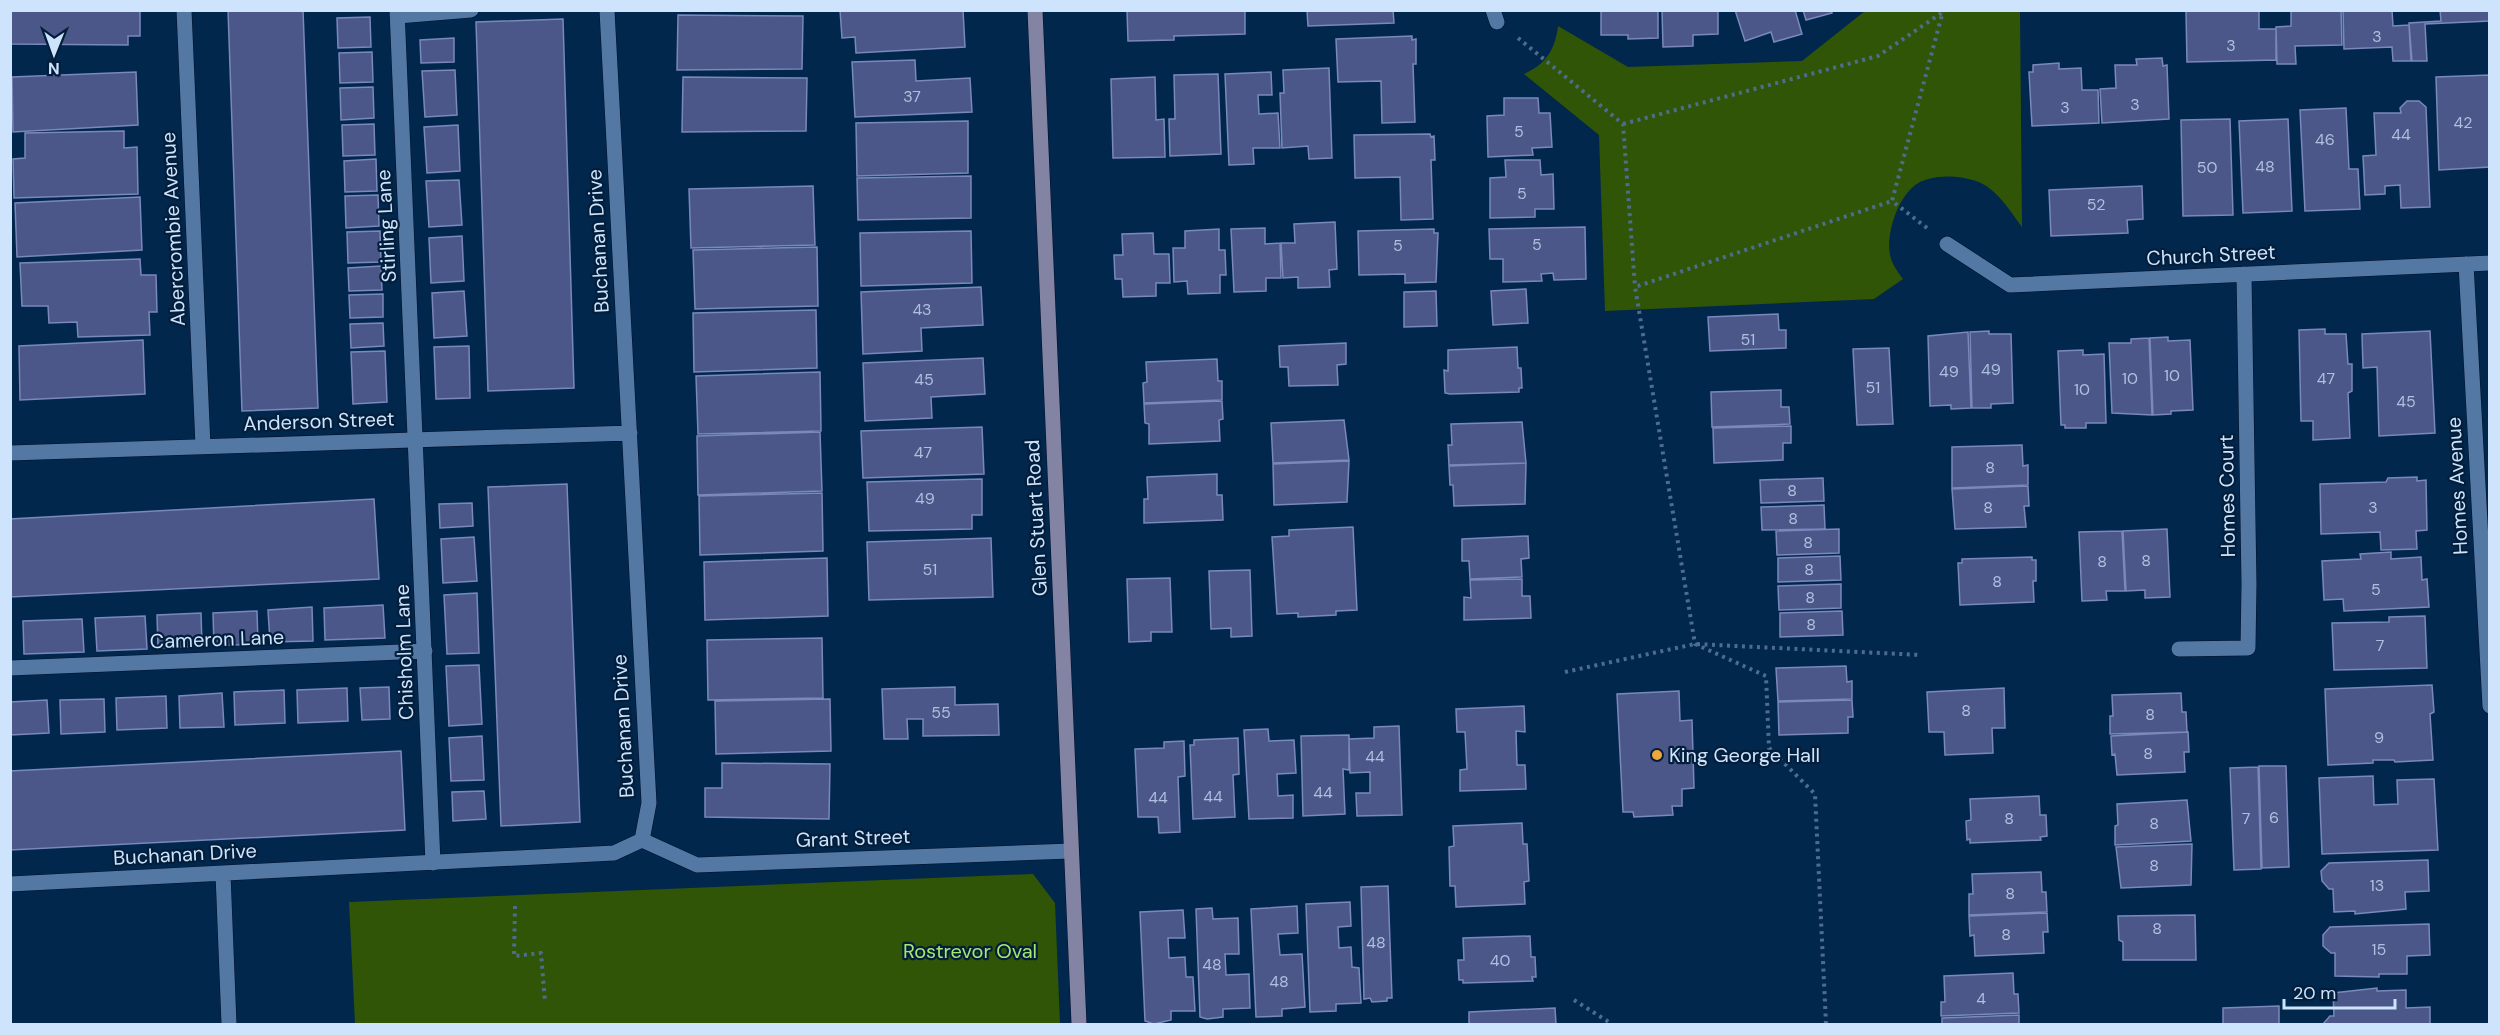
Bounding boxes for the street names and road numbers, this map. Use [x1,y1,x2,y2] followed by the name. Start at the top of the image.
[155,131,191,327] street label: Abercrombie Avenue
[581,168,615,314] street label: Buchanan Drive
[370,169,402,283] street label: Stirling Lane
[2146,239,2276,271] street label: Church Street
[243,405,395,437] street label: Anderson Street
[2440,416,2474,556] street label: Homes Avenue
[2213,434,2241,558] street label: Homes Court
[1019,439,1053,597] street label: Glen Stuart Road
[389,584,419,720] street label: Chisholm Lane
[149,624,285,654] street label: Cameron Lane
[606,653,640,799] street label: Buchanan Drive
[795,823,911,853] street label: Grant Street
[112,837,258,871] street label: Buchanan Drive

